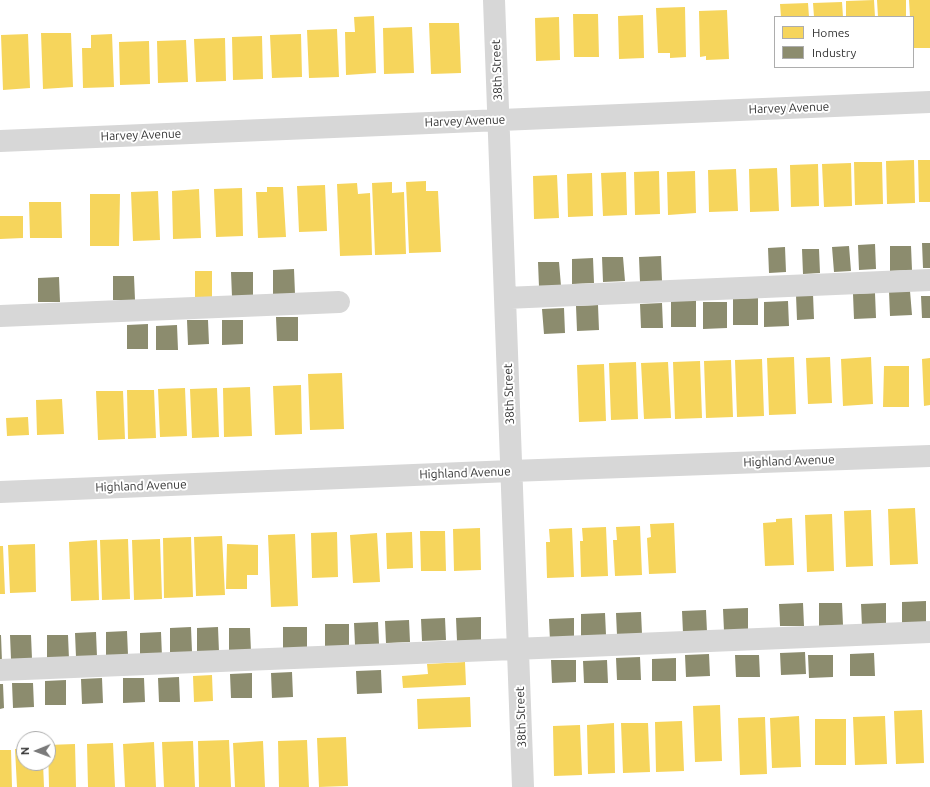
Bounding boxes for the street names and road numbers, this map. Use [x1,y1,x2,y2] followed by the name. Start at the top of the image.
[489,39,505,101] street label: 38th Street
[748,99,830,117] street label: Harvey Avenue
[424,112,506,130] street label: Harvey Avenue
[100,126,182,144] street label: Harvey Avenue
[501,363,517,425] street label: 38th Street
[743,452,835,470] street label: Highland Avenue
[419,464,511,482] street label: Highland Avenue
[95,477,187,495] street label: Highland Avenue
[513,686,529,748] street label: 38th Street

